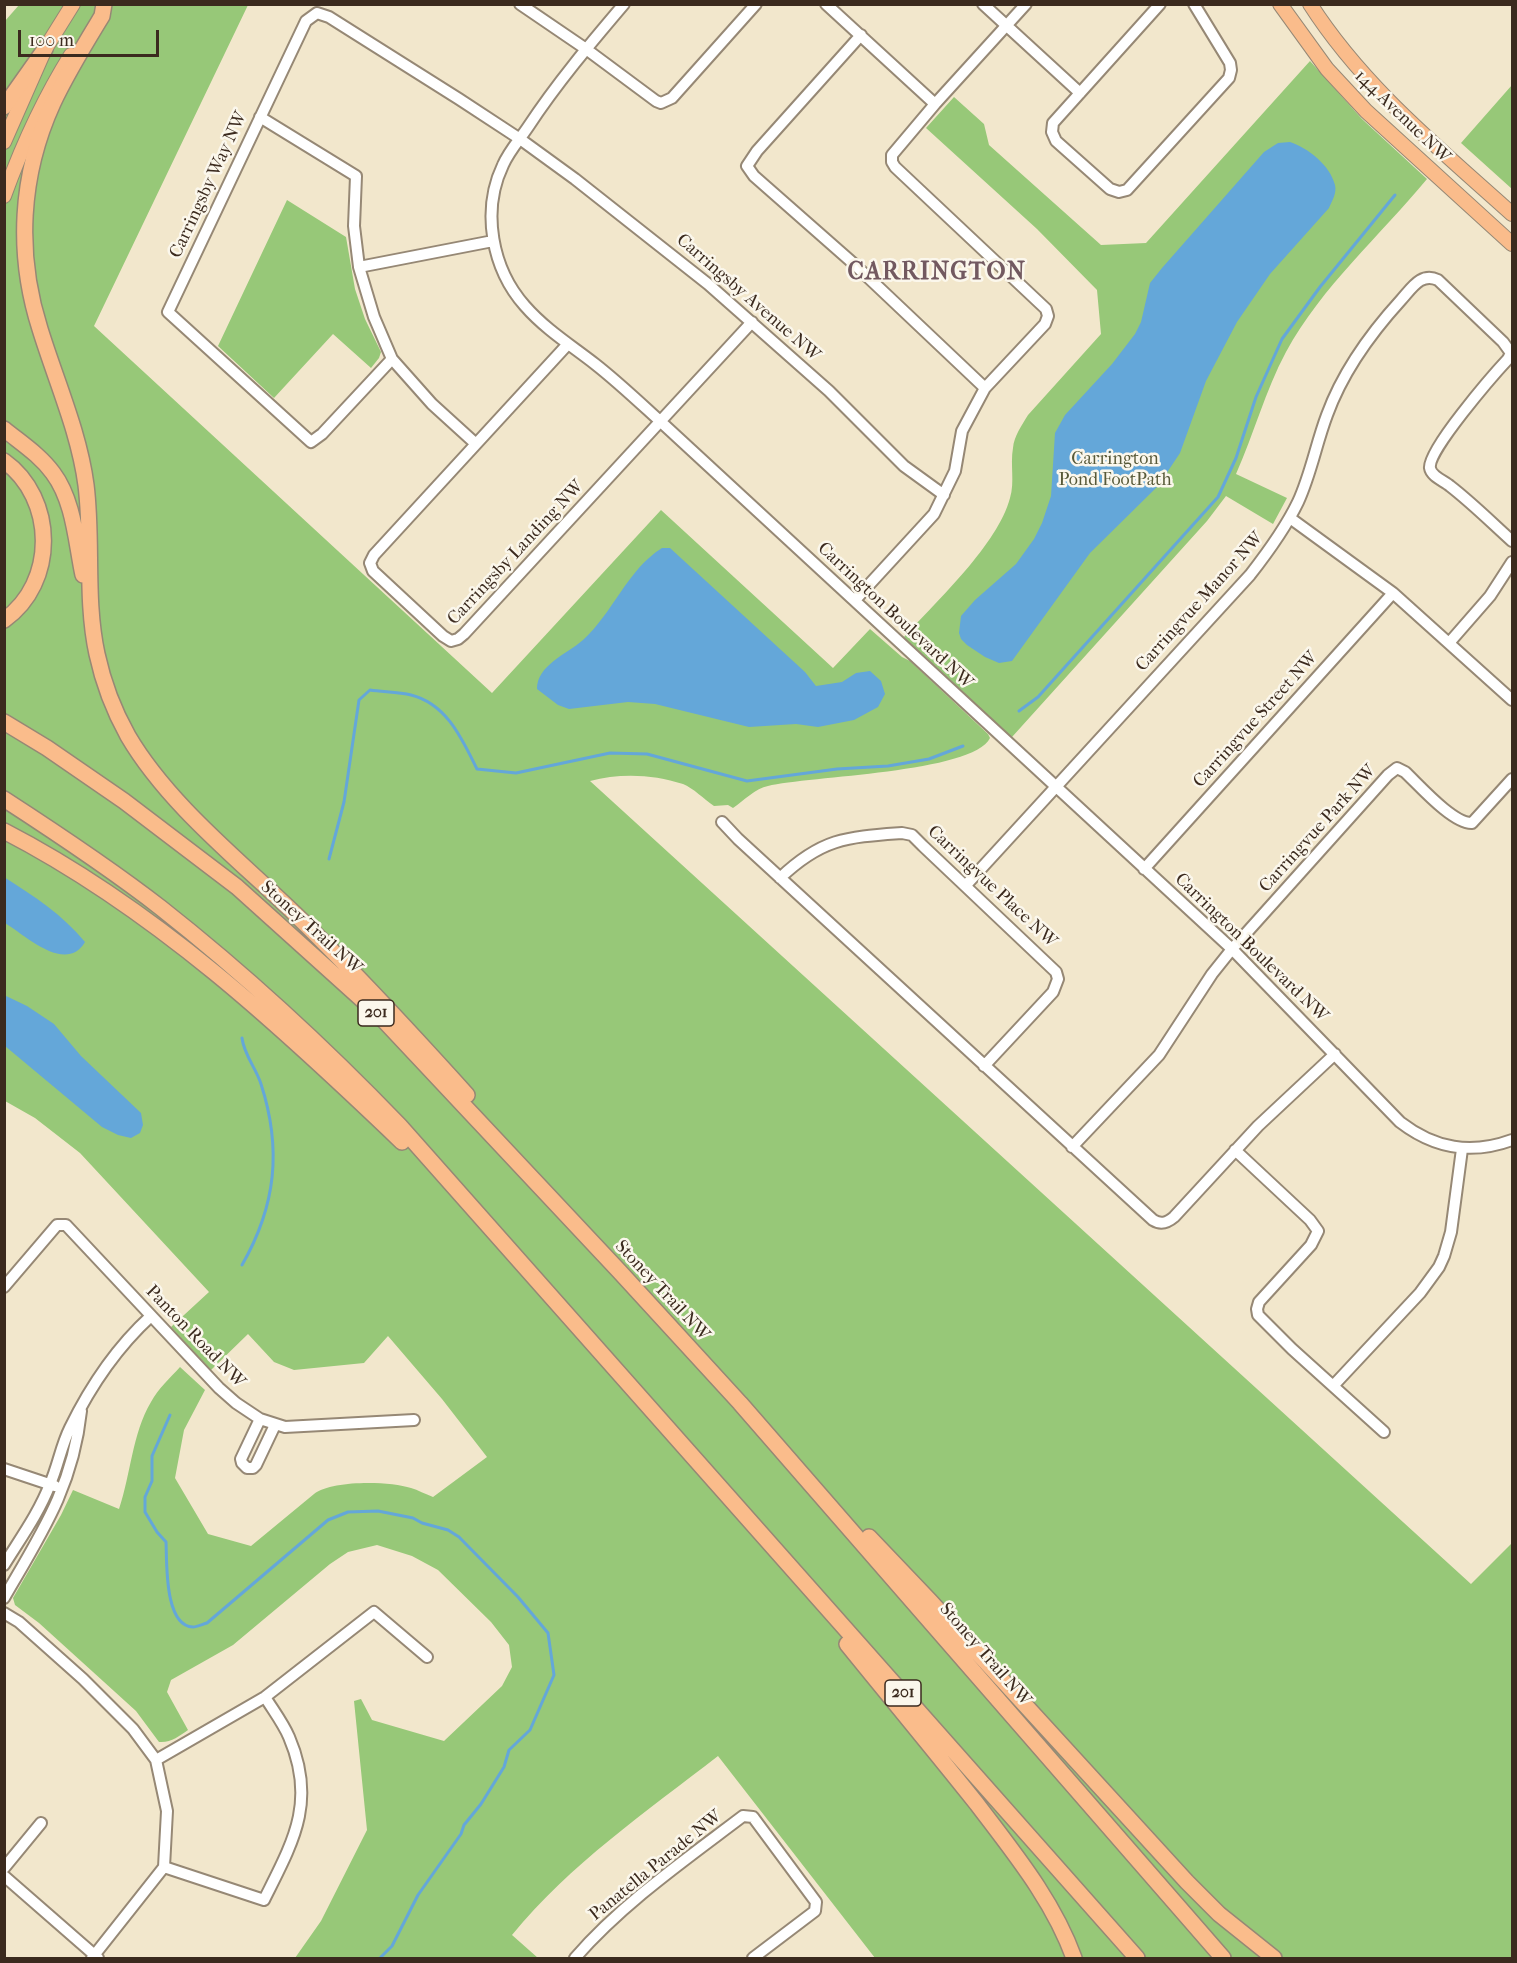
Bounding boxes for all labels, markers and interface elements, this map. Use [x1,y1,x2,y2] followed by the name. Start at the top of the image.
[21,18,162,56] scale bar
[29,30,74,51] text: 100 m
[1350,66,1454,168] street label: 144 Avenue NW
[166,108,252,262] street label: Carringsby Way NW
[672,230,824,366] street label: Carringsby Avenue NW
[848,259,1026,287] district label: CARRINGTON
[1058,449,1172,492] park label: Carrington Pond FootPath
[443,476,589,630] street label: Carringsby Landing NW
[1132,528,1268,676] street label: Carringvue Manor NW
[813,538,977,694] street label: Carrington Boulevard NW
[1189,647,1323,793] street label: Carringvue Street NW
[1255,761,1381,897] street label: Carringvue Park NW
[923,821,1061,953] street label: Carringvue Place NW
[1170,869,1332,1027] street label: Carrington Boulevard NW
[256,877,366,979] street label: Stoney Trail NW
[358,1000,394,1026] road number: 201
[610,1236,714,1346] street label: Stoney Trail NW
[141,1281,249,1393] street label: Panton Road NW
[934,1599,1036,1711] street label: Stoney Trail NW
[885,1680,921,1706] road number: 201
[585,1806,727,1926] street label: Panatella Parade NW

